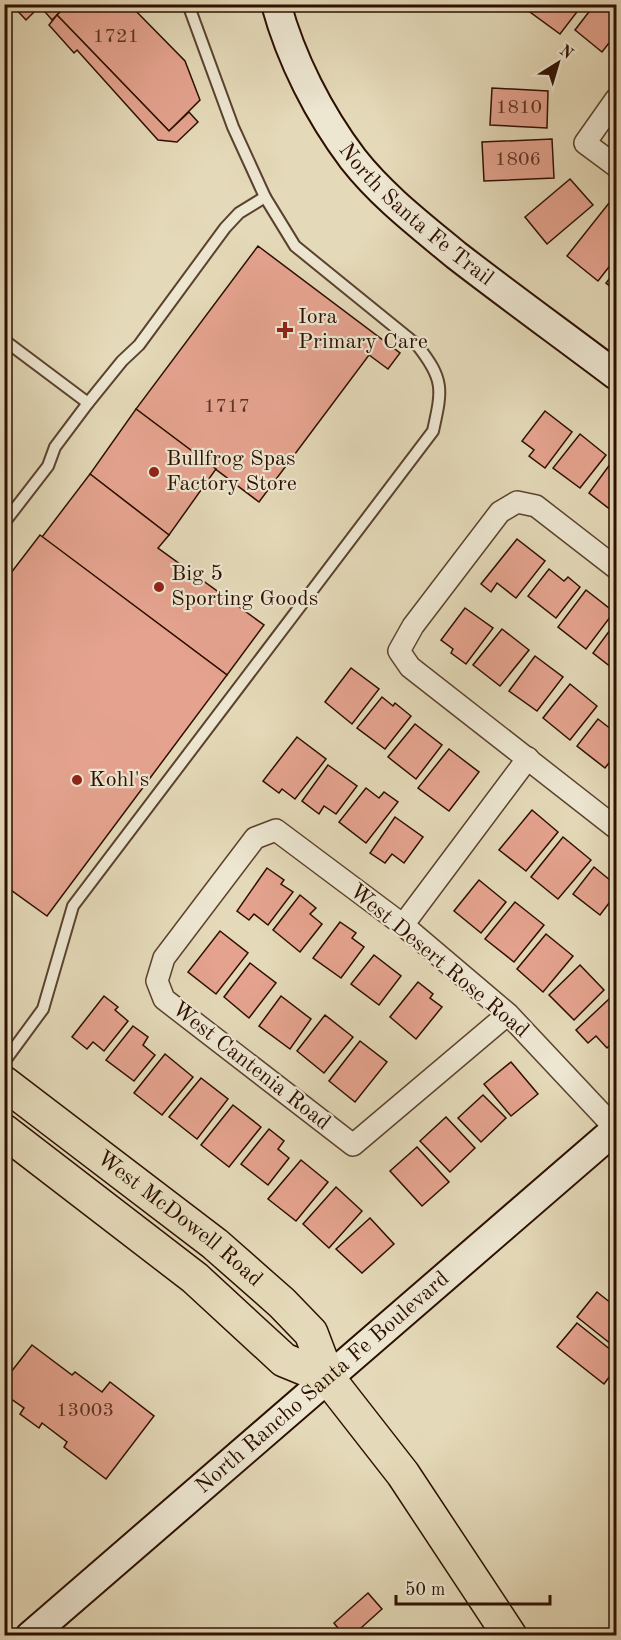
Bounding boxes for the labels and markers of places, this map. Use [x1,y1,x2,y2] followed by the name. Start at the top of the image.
[298,306,428,353] place label: Iora Primary Care
[276,321,294,339] marker: Iora Primary Care
[166,448,297,495] place label: Bullfrog Spas Factory Store
[147,465,161,479] marker: Bullfrog Spas Factory Store
[171,563,318,610] place label: Big 5 Sporting Goods
[152,580,166,594] marker: Big 5 Sporting Goods
[89,769,149,791] place label: Kohl's
[70,773,84,787] marker: Kohl's

